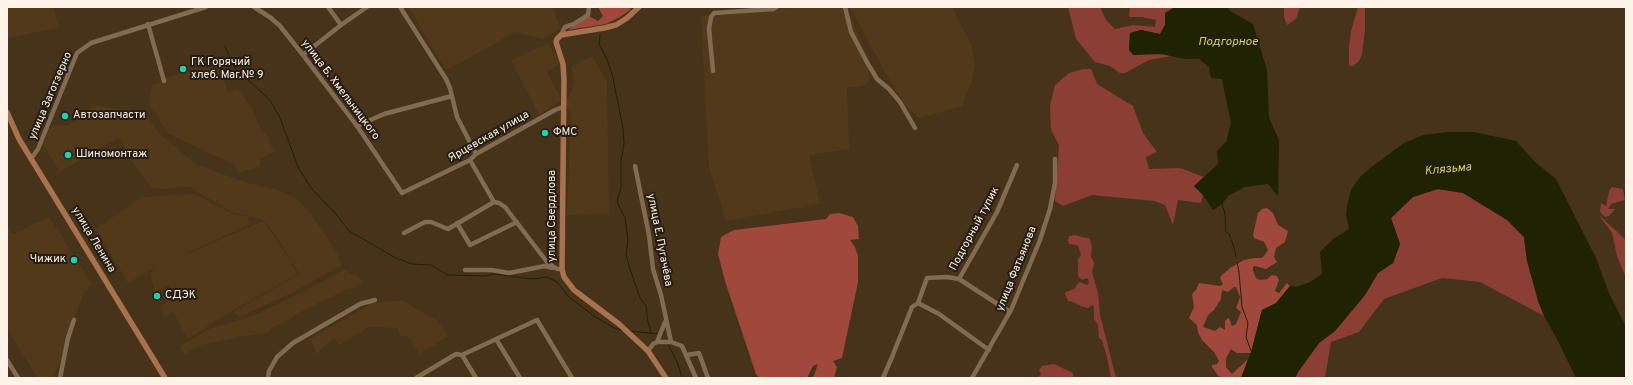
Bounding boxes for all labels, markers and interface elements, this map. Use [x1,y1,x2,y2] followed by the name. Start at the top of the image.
[1198,36,1258,50] water label: Подгорное
[298,37,382,143] street label: улица Б. Хмельницкого
[27,50,75,142] street label: улица Заготзерно
[191,56,264,82] place label: ГК Горячий хлеб. Маг.№ 9
[178,64,188,74] marker: ГК Горячий хлеб. Маг.№ 9
[446,108,532,166] street label: Ярцевская улица
[73,109,145,123] place label: Автозапчасти
[60,111,70,121] marker: Автозапчасти
[553,126,577,140] place label: ФМС
[540,128,550,138] marker: ФМС
[76,148,147,162] place label: Шиномонтаж
[63,150,73,160] marker: Шиномонтаж
[1424,161,1472,179] water label: Клязьма
[546,170,560,262] street label: улица Свердлова
[947,185,1003,273] street label: Подгорный тупик
[644,192,674,288] street label: улица Е. Пугачёва
[68,205,118,275] street label: улица Ленина
[994,225,1040,313] street label: улица Фатьянова
[30,253,66,267] place label: Чижик
[69,255,79,265] marker: Чижик
[165,289,196,303] place label: СДЭК
[152,291,162,301] marker: СДЭК

